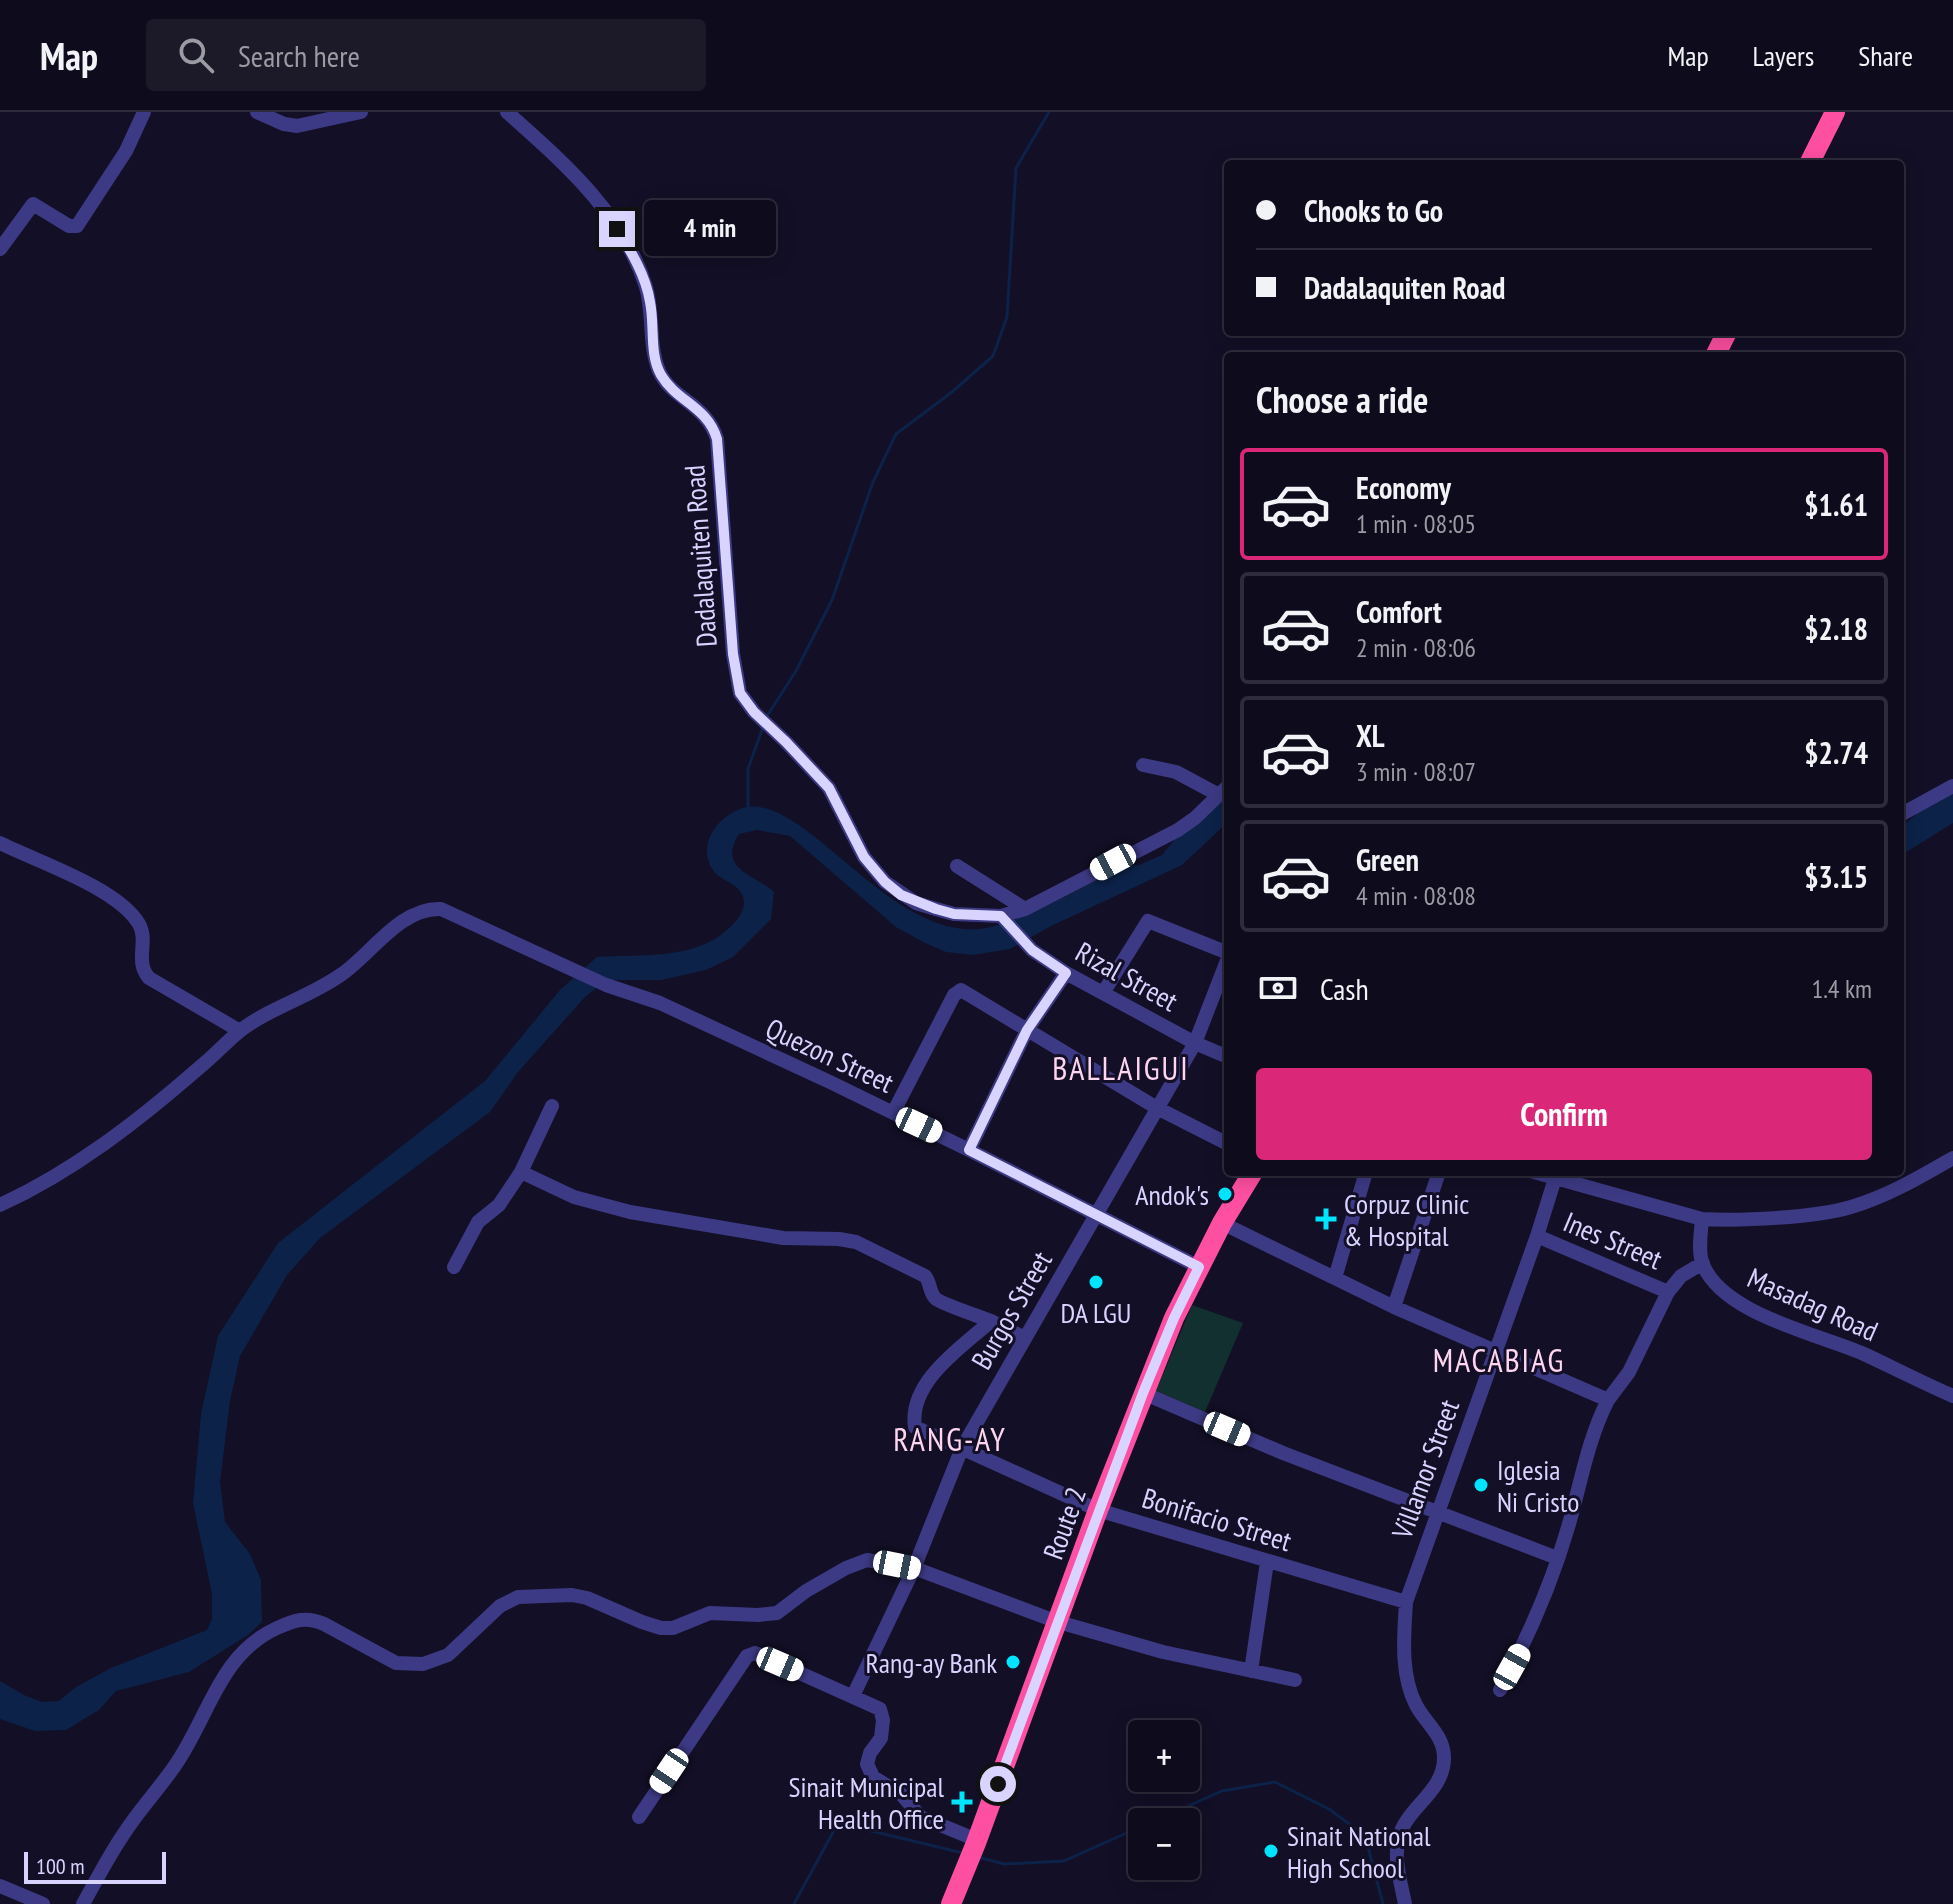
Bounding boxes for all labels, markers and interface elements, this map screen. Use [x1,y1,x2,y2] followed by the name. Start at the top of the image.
[146,19,706,91] search box
[40,31,98,80] text: Map
[174,33,218,77] icon: search
[238,36,360,75] text: Search here
[1667,37,1709,74] text: Map
[1753,37,1814,74] text: Layers
[1858,37,1913,74] text: Share
[1304,191,1443,230] text: Chooks to Go
[645,201,777,257] callout: 4 min
[599,211,635,247] route end
[684,211,736,244] text: 4 min
[1304,268,1505,307] text: Dadalaquiten Road
[1256,376,1428,423] text: Choose a ride
[675,464,725,648] street label: Dadalaquiten Road
[1260,468,1332,540] icon: car
[1356,468,1451,507] text: Economy
[1804,485,1868,524] text: $1.61
[1356,507,1476,540] text: 1 min · 08:05
[1260,592,1332,664] icon: car
[1356,592,1442,631] text: Comfort
[1804,609,1868,648] text: $2.18
[1356,631,1476,664] text: 2 min · 08:06
[1260,716,1332,788] icon: car
[1356,716,1385,755] text: XL
[1804,733,1868,772] text: $2.74
[1356,755,1476,788] text: 3 min · 08:07
[1086,840,1140,884] car
[1260,840,1332,912] icon: car
[1356,840,1419,879] text: Green
[1804,857,1868,896] text: $3.15
[1356,879,1476,912] text: 4 min · 08:08
[1069,933,1185,1019] street label: Rizal Street
[1256,966,1300,1010] icon: cash
[1320,969,1369,1008] text: Cash
[1811,972,1872,1005] text: 1.4 km
[760,1009,900,1101] street label: Quezon Street
[1052,1047,1190,1089] district label: BALLAIGUI
[1256,1068,1872,1160] button: Confirm
[892,1104,946,1146] car
[1135,1176,1209,1213] place label: Andok's
[1216,1185,1234,1203] marker: Andok's
[1344,1185,1469,1254] place label: Corpuz Clinic & Hospital
[1558,1203,1668,1277] street label: Ines Street
[1315,1208,1337,1230] marker: Corpuz Clinic & Hospital
[962,1244,1060,1376] street label: Burgos Street
[1742,1259,1884,1349] street label: Masadag Road
[1087,1273,1105,1291] marker: DA LGU
[1061,1294,1131,1331] place label: DA LGU
[1433,1339,1565,1381] district label: MACABIAG
[1382,1394,1467,1544] street label: Villamor Street
[1200,1409,1254,1449] car
[893,1418,1007,1460] district label: RANG-AY
[1497,1451,1579,1520] place label: Iglesia Ni Cristo
[1472,1476,1490,1494] marker: Iglesia Ni Cristo
[1138,1479,1296,1559] street label: Bonifacio Street
[1034,1482,1094,1564] street label: Route 2
[871,1549,923,1581] car
[1490,1640,1534,1694] car
[753,1644,807,1684] car
[865,1644,997,1681] place label: Rang-ay Bank
[1004,1653,1022,1671] marker: Rang-ay Bank
[1128,1720,1200,1880] map controls
[1128,1720,1200,1792] button: +
[646,1744,692,1798] car
[980,1766,1016,1802] route start
[788,1768,944,1837] place label: Sinait Municipal Health Office
[951,1791,973,1813] marker: Sinait Municipal Health Office
[1128,1808,1200,1880] button: −
[1287,1817,1431,1886] place label: Sinait National High School
[1262,1842,1280,1860] marker: Sinait National High School
[24,1848,166,1884] scale bar
[36,1852,85,1880] text: 100 m

